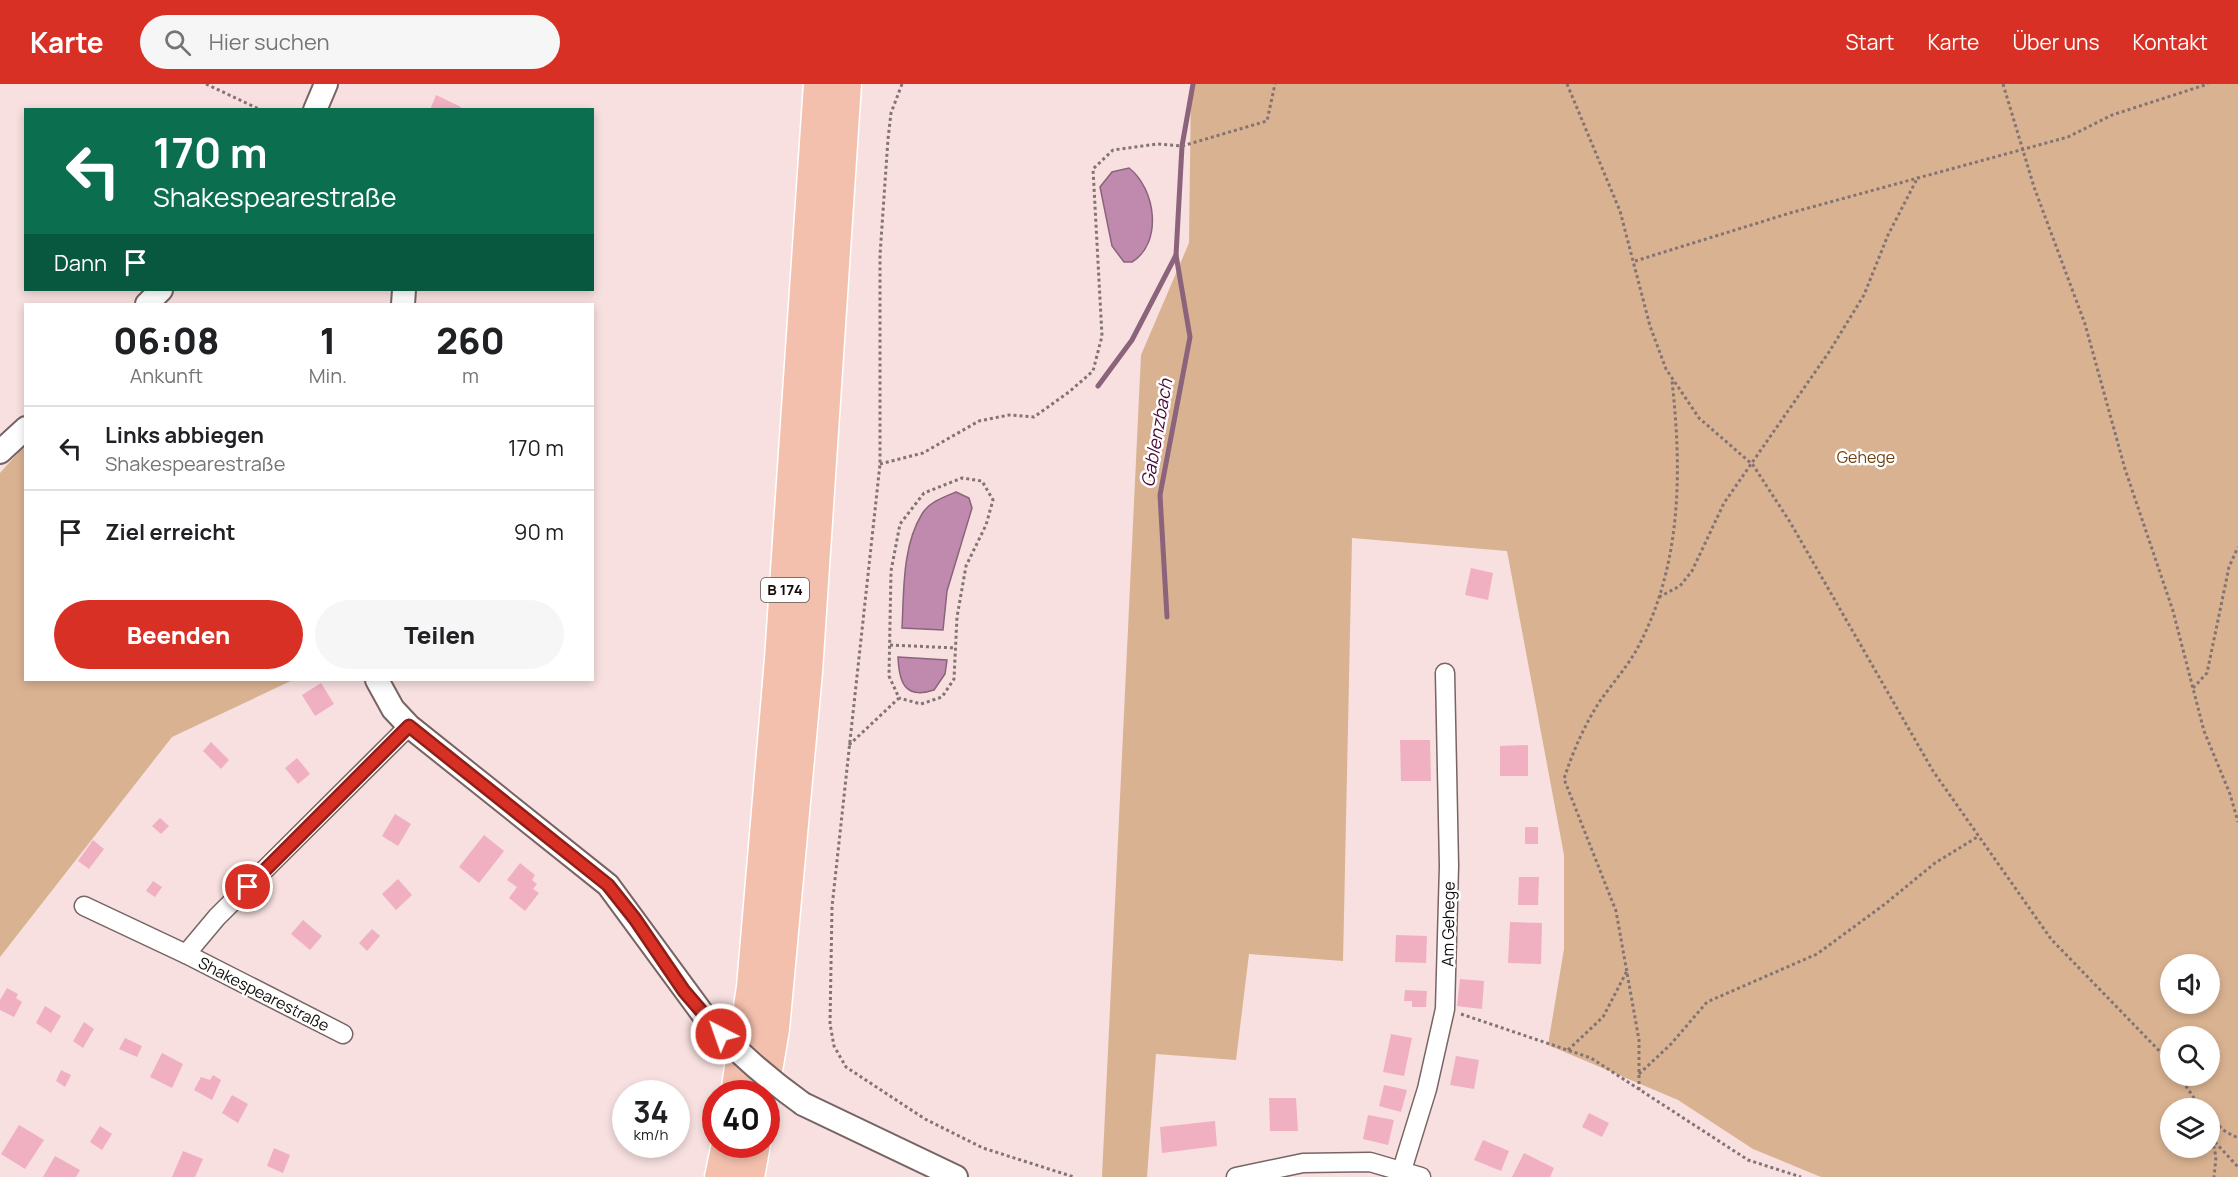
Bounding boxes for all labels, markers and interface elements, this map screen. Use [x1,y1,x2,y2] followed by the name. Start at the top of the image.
[140,15,560,69] search box
[30,23,104,61] text: Karte
[161,26,194,59] icon: search
[209,27,330,57] text: Hier suchen
[1845,28,1894,56] text: Start
[1927,28,1979,56] text: Karte
[2012,28,2100,56] text: Über uns
[2133,28,2208,56] text: Kontakt
[153,123,268,181] text: 170 m
[54,132,132,210] icon: left
[153,178,397,215] text: Shakespearestraße
[119,246,152,279] icon: arrive
[54,248,107,278] text: Dann
[113,316,219,365] text: 06:08
[320,316,336,365] text: 1
[436,316,505,365] text: 260
[130,362,203,389] text: Ankunft
[309,362,347,389] text: Min.
[462,362,479,389] text: m
[1135,376,1178,489] water label: Gablenzbach
[105,420,264,450] text: Links abbiegen
[54,432,87,465] icon: left
[508,433,564,463] text: 170 m
[1837,446,1895,468] park label: Gehege
[105,450,285,477] text: Shakespearestraße
[54,516,87,549] icon: arrive
[105,517,236,547] text: Ziel erreicht
[514,517,564,547] text: 90 m
[761,578,809,602] road number: B 174
[54,600,303,669] button: Beenden
[315,600,564,669] button: Teilen
[222,861,273,912] pin
[231,870,264,903] icon: arrive
[1436,881,1460,967] street label: Am Gehege
[195,951,333,1037] street label: Shakespearestraße
[2160,954,2220,1158] map controls
[2160,954,2220,1014] button: sound
[689,1002,753,1066] position arrow
[2160,1026,2220,1086] button: search
[702,1080,780,1158] speed limit sign: 40
[633,1091,669,1132] text: 34
[2160,1098,2220,1158] button: layers
[634,1124,668,1145] text: km/h

